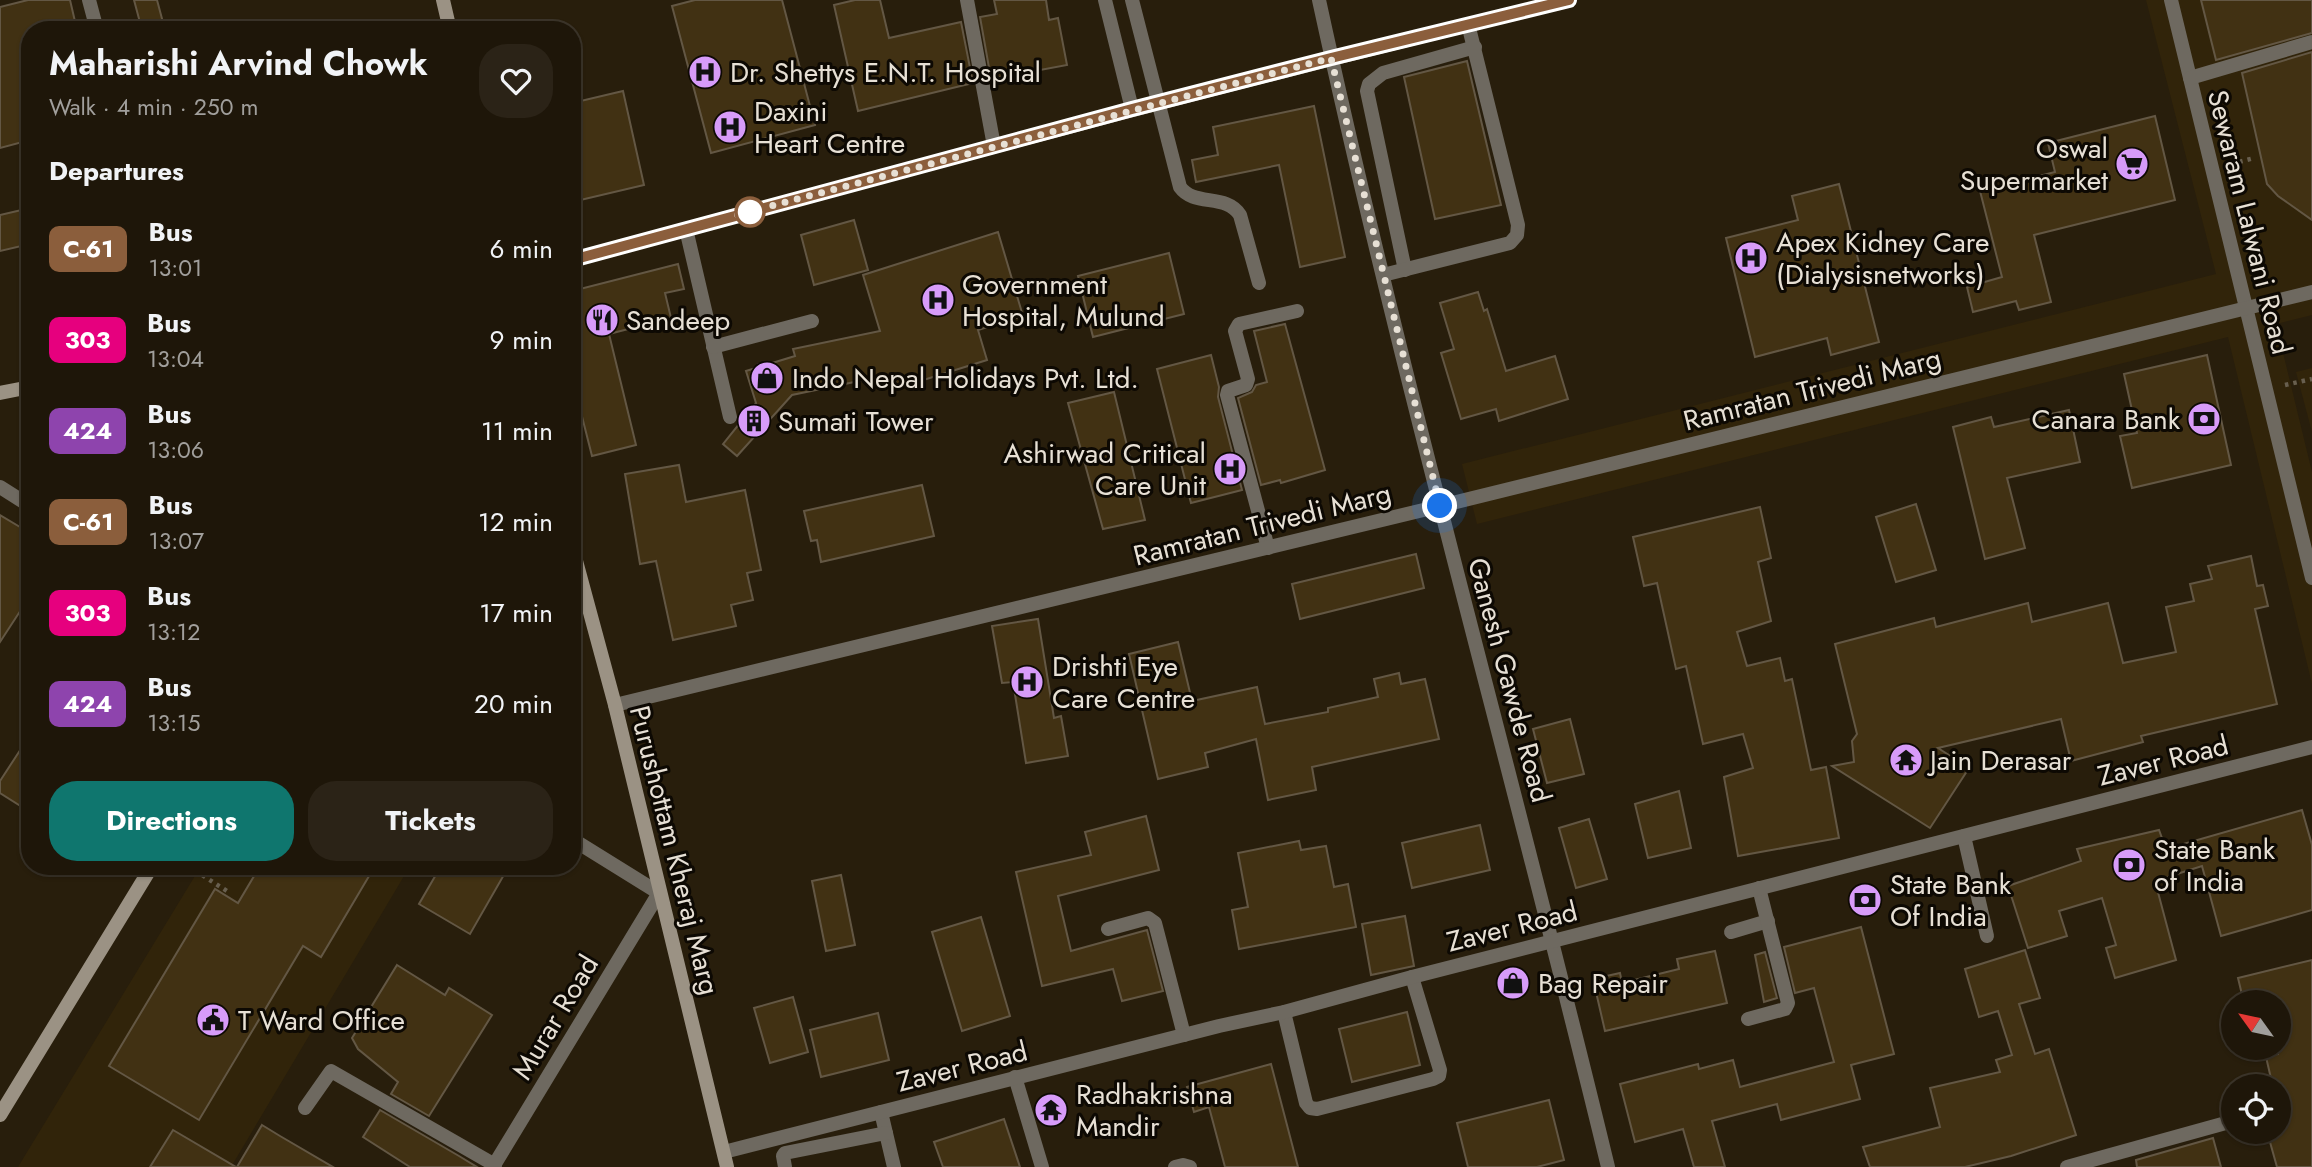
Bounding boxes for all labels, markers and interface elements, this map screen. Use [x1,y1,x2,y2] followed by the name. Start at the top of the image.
[49,40,428,87] text: Maharishi Arvind Chowk
[479,44,553,118] button: heart
[730,52,1041,93] place label: Dr. Shettys E.N.T. Hospital
[686,53,724,91] hospital icon: Dr. Shettys E.N.T. Hospital
[2197,86,2302,359] street label: Sewaram Lalwani Road
[49,90,258,124] text: Walk · 4 min · 250 m
[754,91,905,164] place label: Daxini Heart Centre
[711,108,749,146] hospital icon: Daxini Heart Centre
[1960,128,2108,201] place label: Oswal Supermarket
[2113,145,2151,183] supermarket icon: Oswal Supermarket
[49,152,184,190] text: Departures
[735,197,765,227] unlabelled marker
[148,213,193,251] text: Bus
[1776,222,1989,295] place label: Apex Kidney Care (Dialysisnetworks)
[490,230,553,268] text: 6 min
[63,231,113,266] text: C-61
[1732,239,1770,277] hospital icon: Apex Kidney Care (Dialysisnetworks)
[148,251,202,285] text: 13:01
[962,264,1165,337] place label: Government Hospital, Mulund
[919,281,957,319] hospital icon: Government Hospital, Mulund
[626,300,730,341] place label: Sandeep
[583,301,621,339] restaurant icon: Sandeep
[147,304,191,342] text: Bus
[490,321,553,359] text: 9 min
[65,322,110,357] text: 303
[1679,338,1945,441] street label: Ramratan Trivedi Marg
[147,342,204,376] text: 13:04
[792,358,1139,399] place label: Indo Nepal Holidays Pvt. Ltd.
[748,359,786,397] shop icon: Indo Nepal Holidays Pvt. Ltd.
[147,395,191,433] text: Bus
[2032,399,2181,440] place label: Canara Bank
[2185,400,2223,438] bank icon: Canara Bank
[778,401,934,442] place label: Sumati Tower
[735,402,773,440] building icon: Sumati Tower
[481,412,553,450] text: 11 min
[63,413,112,448] text: 424
[147,433,204,467] text: 13:06
[1004,433,1206,506] place label: Ashirwad Critical Care Unit
[1211,450,1249,488] hospital icon: Ashirwad Critical Care Unit
[1129,473,1395,576] street label: Ramratan Trivedi Marg
[148,486,193,524] text: Bus
[1422,488,1457,523] your location
[478,503,553,541] text: 12 min
[63,504,113,539] text: C-61
[148,524,204,558] text: 13:07
[1457,553,1562,807] street label: Ganesh Gawde Road
[147,577,191,615] text: Bus
[479,594,553,632] text: 17 min
[65,595,110,630] text: 303
[147,615,200,649] text: 13:12
[1052,646,1195,719] place label: Drishti Eye Care Centre
[1008,663,1046,701] hospital icon: Drishti Eye Care Centre
[147,668,191,706] text: Bus
[474,685,553,723] text: 20 min
[63,686,112,721] text: 424
[619,701,730,999] street label: Purushottam Kheraj Marg
[147,706,200,740] text: 13:15
[2093,724,2233,797] street label: Zaver Road
[1926,740,2072,781] place label: Jain Derasar
[1887,741,1925,779] temple icon: Jain Derasar
[49,781,294,861] button: Directions
[308,781,553,861] button: Tickets
[2154,829,2276,902] place label: State Bank of India
[2110,846,2148,884] bank icon: State Bank of India
[1890,864,2012,937] place label: State Bank Of India
[1846,881,1884,919] bank icon: State Bank Of India
[1442,890,1582,963] street label: Zaver Road
[502,947,609,1087] street label: Murar Road
[1538,963,1668,1004] place label: Bag Repair
[1494,964,1532,1002] shop icon: Bag Repair
[2221,990,2291,1060] north arrow
[2221,990,2291,1144] map controls
[238,1000,405,1041] place label: T Ward Office
[194,1001,232,1039] public building icon: T Ward Office
[892,1030,1032,1103] street label: Zaver Road
[1076,1074,1233,1147] place label: Radhakrishna Mandir
[2221,1074,2291,1144] button: locate
[1032,1091,1070,1129] temple icon: Radhakrishna Mandir

